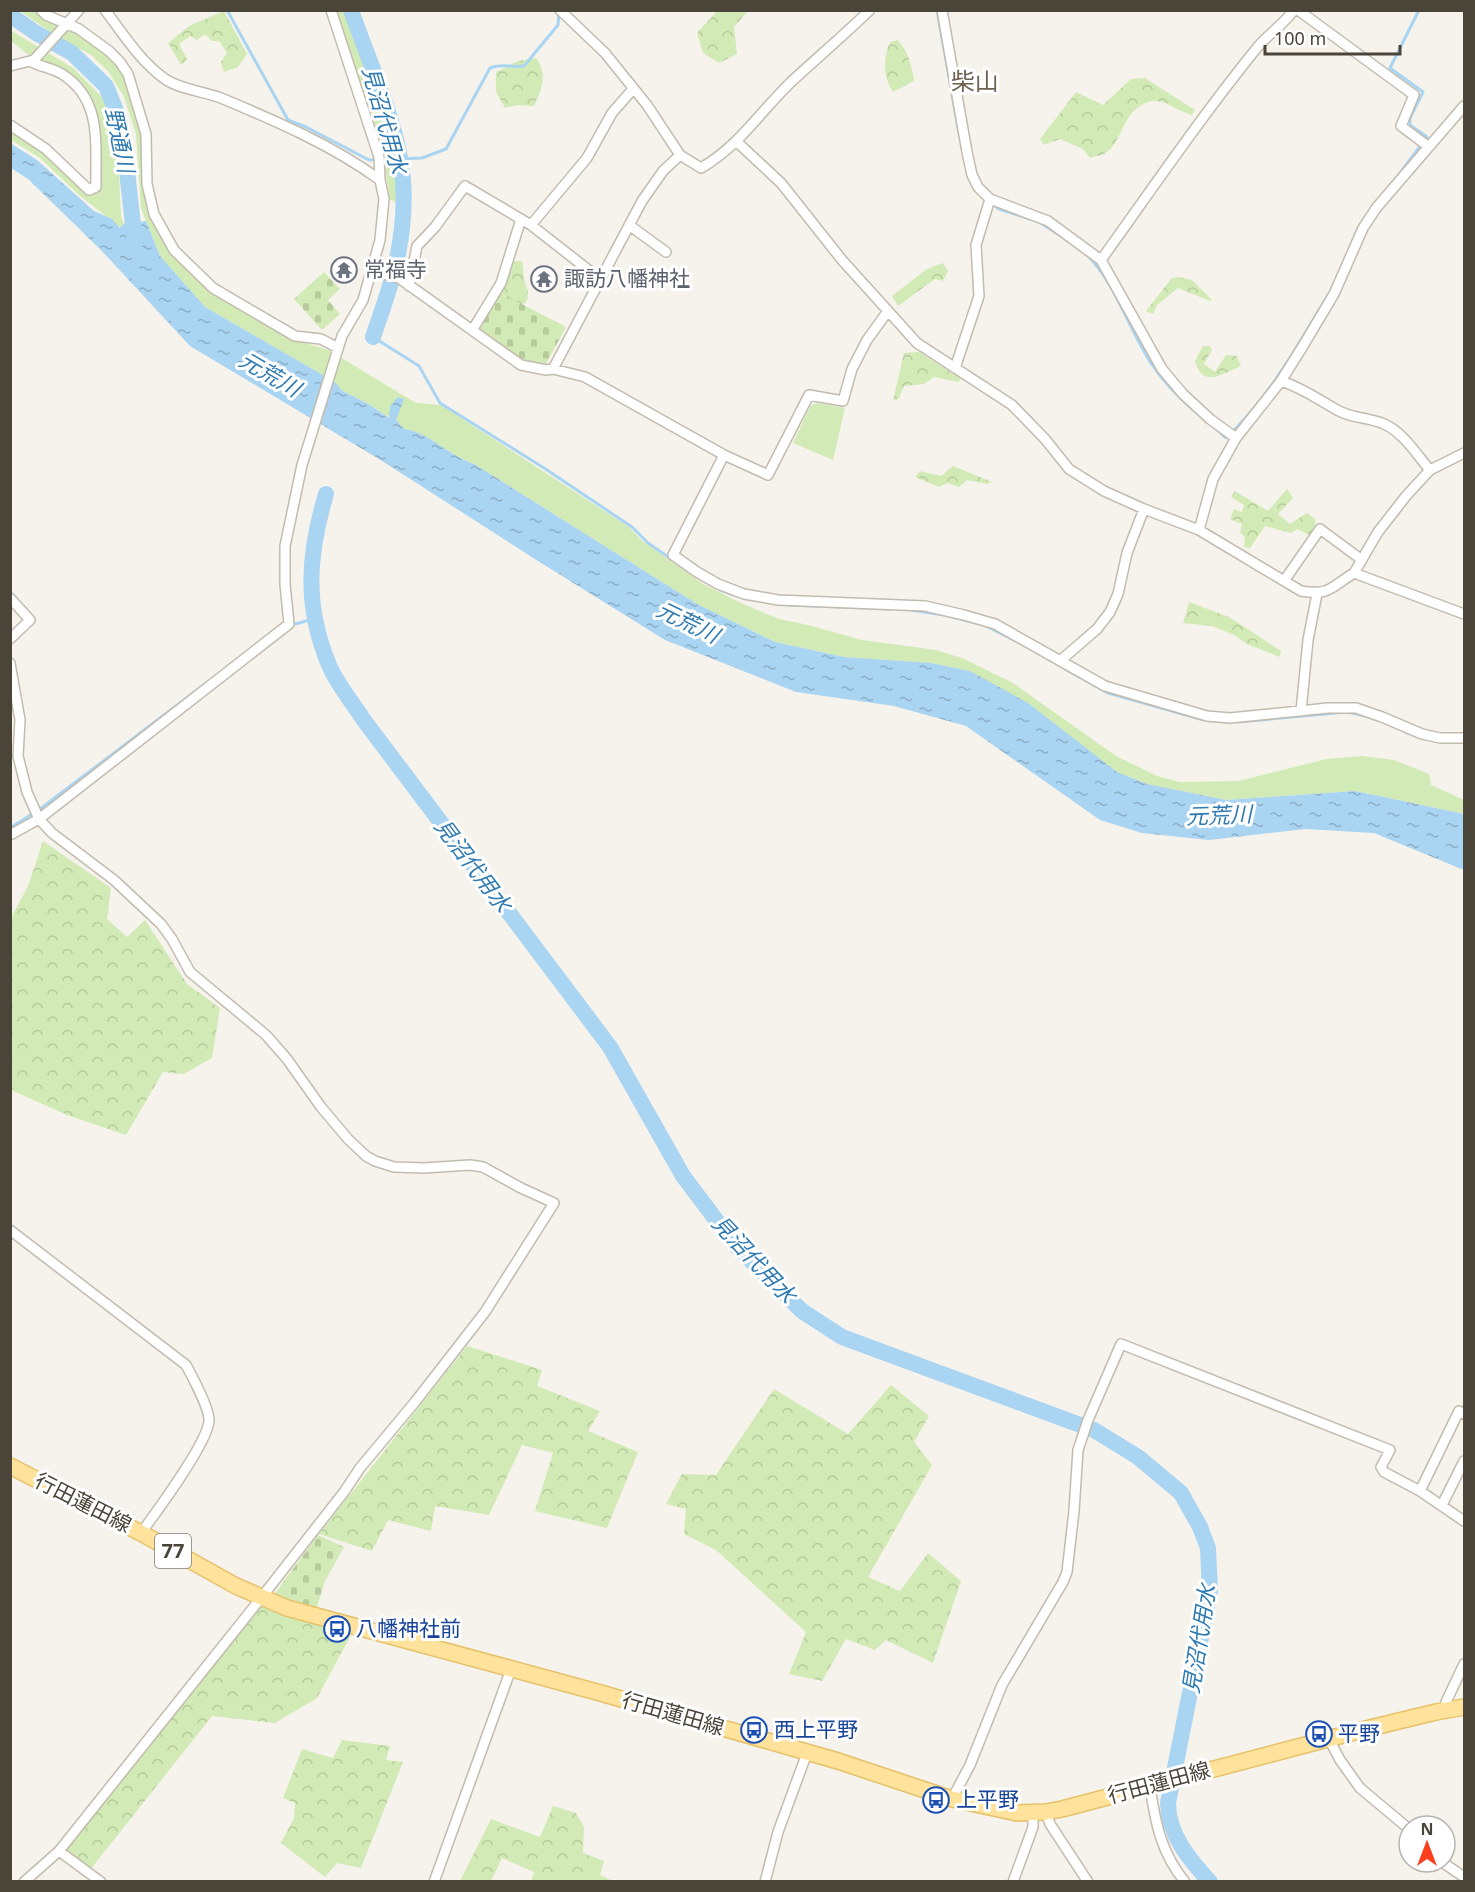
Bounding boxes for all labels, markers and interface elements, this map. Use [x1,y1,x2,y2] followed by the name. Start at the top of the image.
[1265,18,1400,56] scale bar
[1274,26,1326,50] text: 100 m
[356,63,416,179] water label: 見沼代用水
[951,64,999,97] district label: 柴山
[99,104,143,177] water label: 野通川
[329,255,359,285] temple icon: 常福寺
[364,255,427,283] place label: 常福寺
[529,264,559,294] temple icon: 諏訪八幡神社
[564,264,690,292] place label: 諏訪八幡神社
[234,344,308,404] water label: 元荒川
[652,593,726,650] water label: 元荒川
[1185,798,1254,830] water label: 元荒川
[429,811,520,919] water label: 見沼代用水
[706,1208,805,1310] water label: 見沼代用水
[30,1466,137,1538] street label: 行田蓮田線
[155,1534,191,1568] road number: 77
[1175,1580,1222,1696] water label: 見沼代用水
[322,1614,352,1644] bus stop icon: 八幡神社前
[356,1614,461,1642] place label: 八幡神社前
[619,1685,728,1741] street label: 行田蓮田線
[739,1715,769,1745] bus stop icon: 西上平野
[774,1715,858,1743] place label: 西上平野
[1304,1719,1334,1749] bus stop icon: 平野
[1338,1719,1380,1747] place label: 平野
[1104,1755,1213,1809] street label: 行田蓮田線
[921,1785,951,1815] bus stop icon: 上平野
[956,1785,1019,1813] place label: 上平野
[1397,1814,1457,1874] north arrow
[1420,1818,1434,1840] text: N

